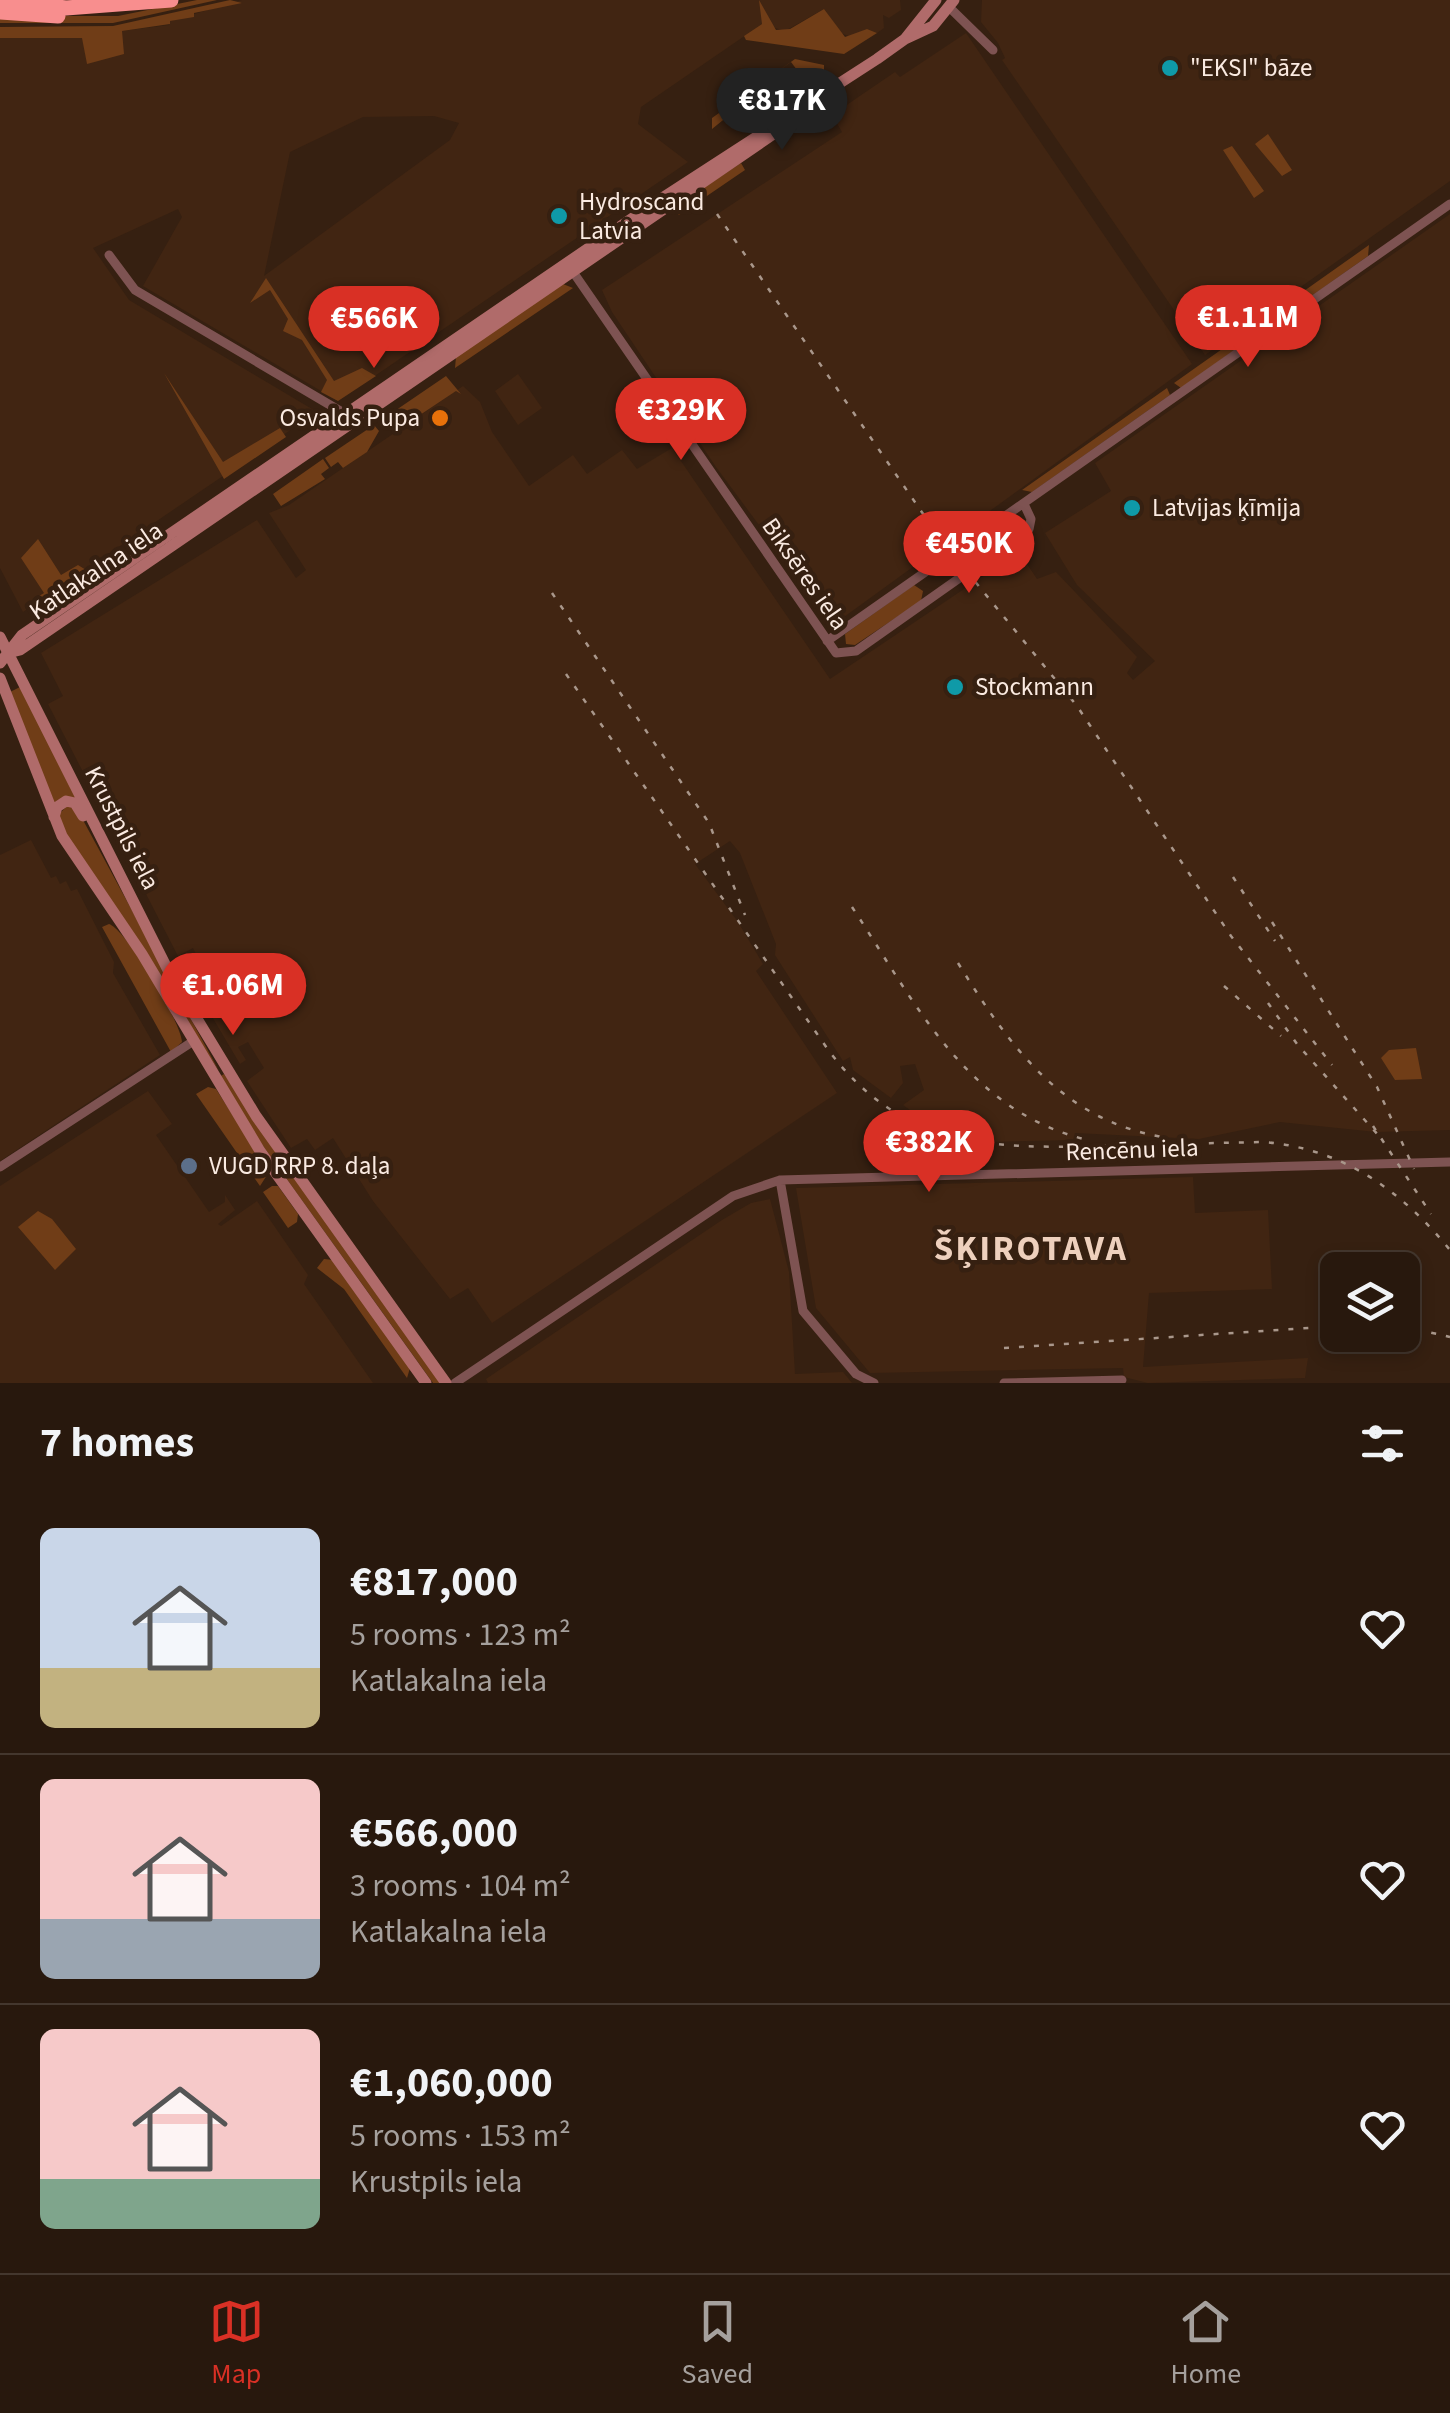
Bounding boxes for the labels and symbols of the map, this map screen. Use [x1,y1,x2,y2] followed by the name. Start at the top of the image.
[1190,50,1313,86] place label: "EKSI" bāze
[1159,57,1181,79] marker: "EKSI" bāze
[712,68,852,153] pin: €817K
[579,184,704,249] place label: Hydroscand Latvia
[548,205,570,227] marker: Hydroscand Latvia
[1167,285,1329,370] pin: €1.11M
[304,286,444,371] pin: €566K
[611,378,751,463] pin: €329K
[280,400,420,436] place label: Osvalds Pupa
[429,407,451,429] marker: Osvalds Pupa
[1152,490,1301,526] place label: Latvijas ķīmija
[1121,497,1143,519] marker: Latvijas ķīmija
[753,510,857,638] street label: Biksēres iela
[899,511,1039,596] pin: €450K
[22,513,170,629] street label: Katlakalna iela
[975,669,1094,705] place label: Stockmann
[944,676,966,698] marker: Stockmann
[75,760,169,896] street label: Krustpils iela
[152,953,314,1038] pin: €1.06M
[859,1110,999,1195] pin: €382K
[1065,1130,1199,1170] street label: Rencēnu iela
[209,1148,390,1184] place label: VUGD RRP 8. daļa
[178,1155,200,1177] marker: VUGD RRP 8. daļa
[934,1224,1128,1274] district label: ŠĶIROTAVA

